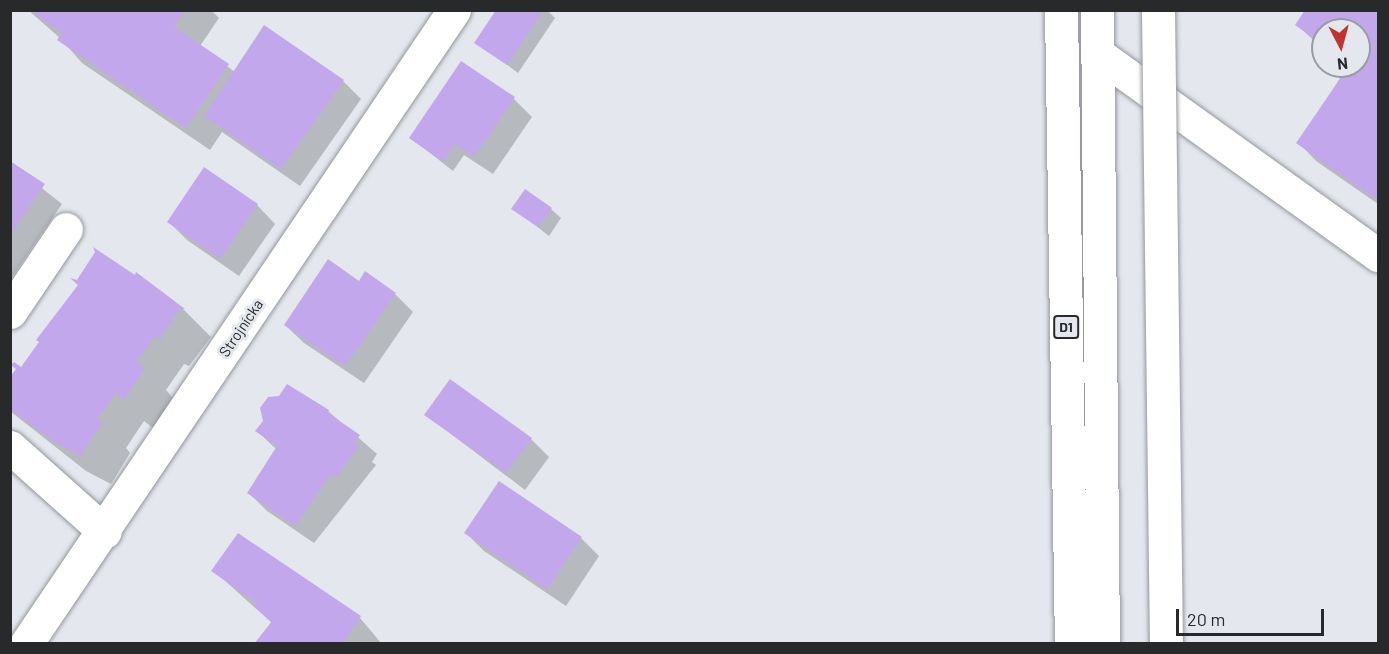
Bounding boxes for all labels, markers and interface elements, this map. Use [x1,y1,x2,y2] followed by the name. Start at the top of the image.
[1311,18,1371,78] north arrow
[1336,54,1349,74] text: N
[215,296,267,360] street label: Strojnícka
[1052,316,1080,338] road number: D1
[1179,597,1328,635] scale bar
[1187,608,1225,630] text: 20 m

